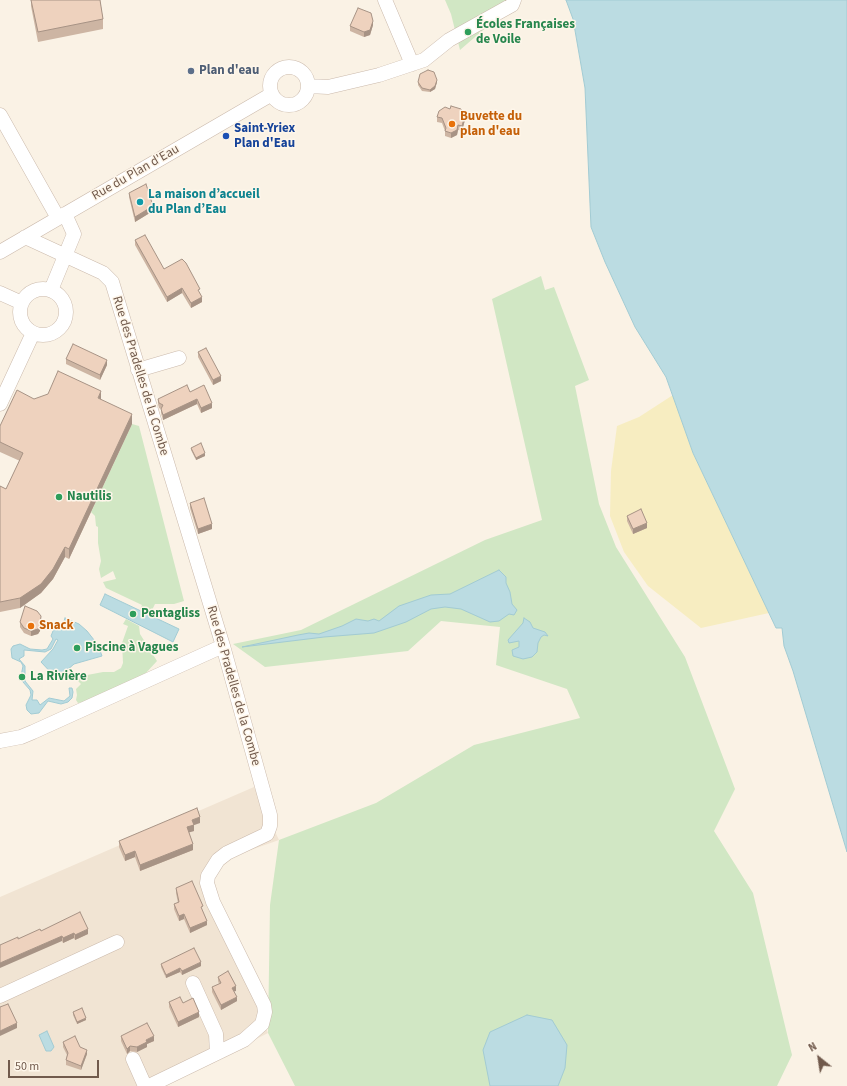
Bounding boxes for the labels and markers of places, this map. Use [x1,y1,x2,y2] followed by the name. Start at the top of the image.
[476,17,575,48] place label: Écoles Françaises de Voile
[463,27,473,37] marker: Écoles Françaises de Voile
[199,63,259,79] place label: Plan d'eau
[186,66,196,76] marker: Plan d'eau
[460,109,522,140] place label: Buvette du plan d'eau
[447,119,457,129] marker: Buvette du plan d'eau
[234,121,295,152] place label: Saint-Yriex Plan d'Eau
[221,131,231,141] marker: Saint-Yriex Plan d'Eau
[148,187,260,218] place label: La maison d’accueil du Plan d’Eau
[135,197,145,207] marker: La maison d’accueil du Plan d’Eau
[67,489,112,505] place label: Nautilis
[54,492,64,502] marker: Nautilis
[141,606,200,622] place label: Pentagliss
[128,609,138,619] marker: Pentagliss
[39,618,74,634] place label: Snack
[26,621,36,631] marker: Snack
[85,640,178,656] place label: Piscine à Vagues
[72,643,82,653] marker: Piscine à Vagues
[30,669,87,685] place label: La Rivière
[17,672,27,682] marker: La Rivière

